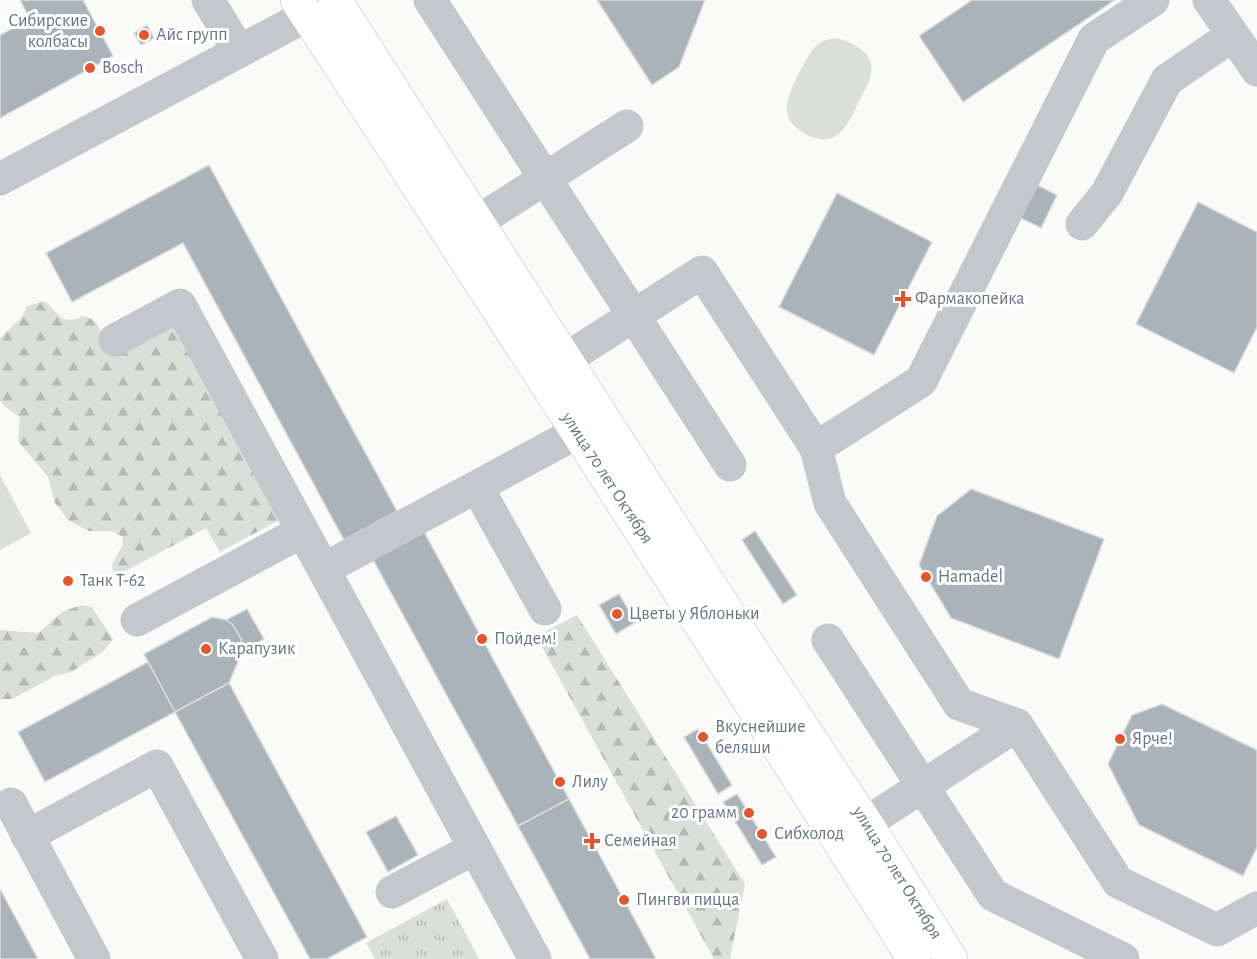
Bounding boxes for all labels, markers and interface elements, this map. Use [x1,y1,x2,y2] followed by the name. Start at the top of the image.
[8,11,88,51] place label: Сибирские колбасы
[93,24,107,38] marker: Сибирские колбасы
[156,26,228,44] place label: Айс групп
[137,28,151,42] marker: Айс групп
[102,59,143,77] place label: Bosch
[83,61,97,75] marker: Bosch
[915,290,1024,308] place label: Фармакопейка
[896,292,910,306] marker: Фармакопейка
[557,408,657,547] street label: улица 70 лет Октября
[938,568,1003,586] place label: Hamadel
[919,570,933,584] marker: Hamadel
[80,572,145,590] place label: Танк Т-62
[61,574,75,588] marker: Танк Т-62
[629,604,760,623] place label: Цветы у Яблоньки
[610,607,624,621] marker: Цветы у Яблоньки
[494,630,557,648] place label: Пойдем!
[475,632,489,646] marker: Пойдем!
[218,640,296,658] place label: Карапузик
[199,642,213,656] marker: Карапузик
[715,718,805,757] place label: Вкуснейшие беляши
[696,730,710,744] marker: Вкуснейшие беляши
[1132,730,1173,748] place label: Ярче!
[1113,732,1127,746] marker: Ярче!
[572,773,608,791] place label: Лилу
[553,775,567,789] marker: Лилу
[848,802,946,943] street label: улица 70 лет Октября
[671,804,737,822] place label: 20 грамм
[742,806,756,820] marker: 20 грамм
[774,824,844,843] place label: Сибхолод
[755,827,769,841] marker: Сибхолод
[604,832,677,850] place label: Семейная
[585,834,599,848] marker: Семейная
[636,891,740,909] place label: Пингви пицца
[617,893,631,907] marker: Пингви пицца

